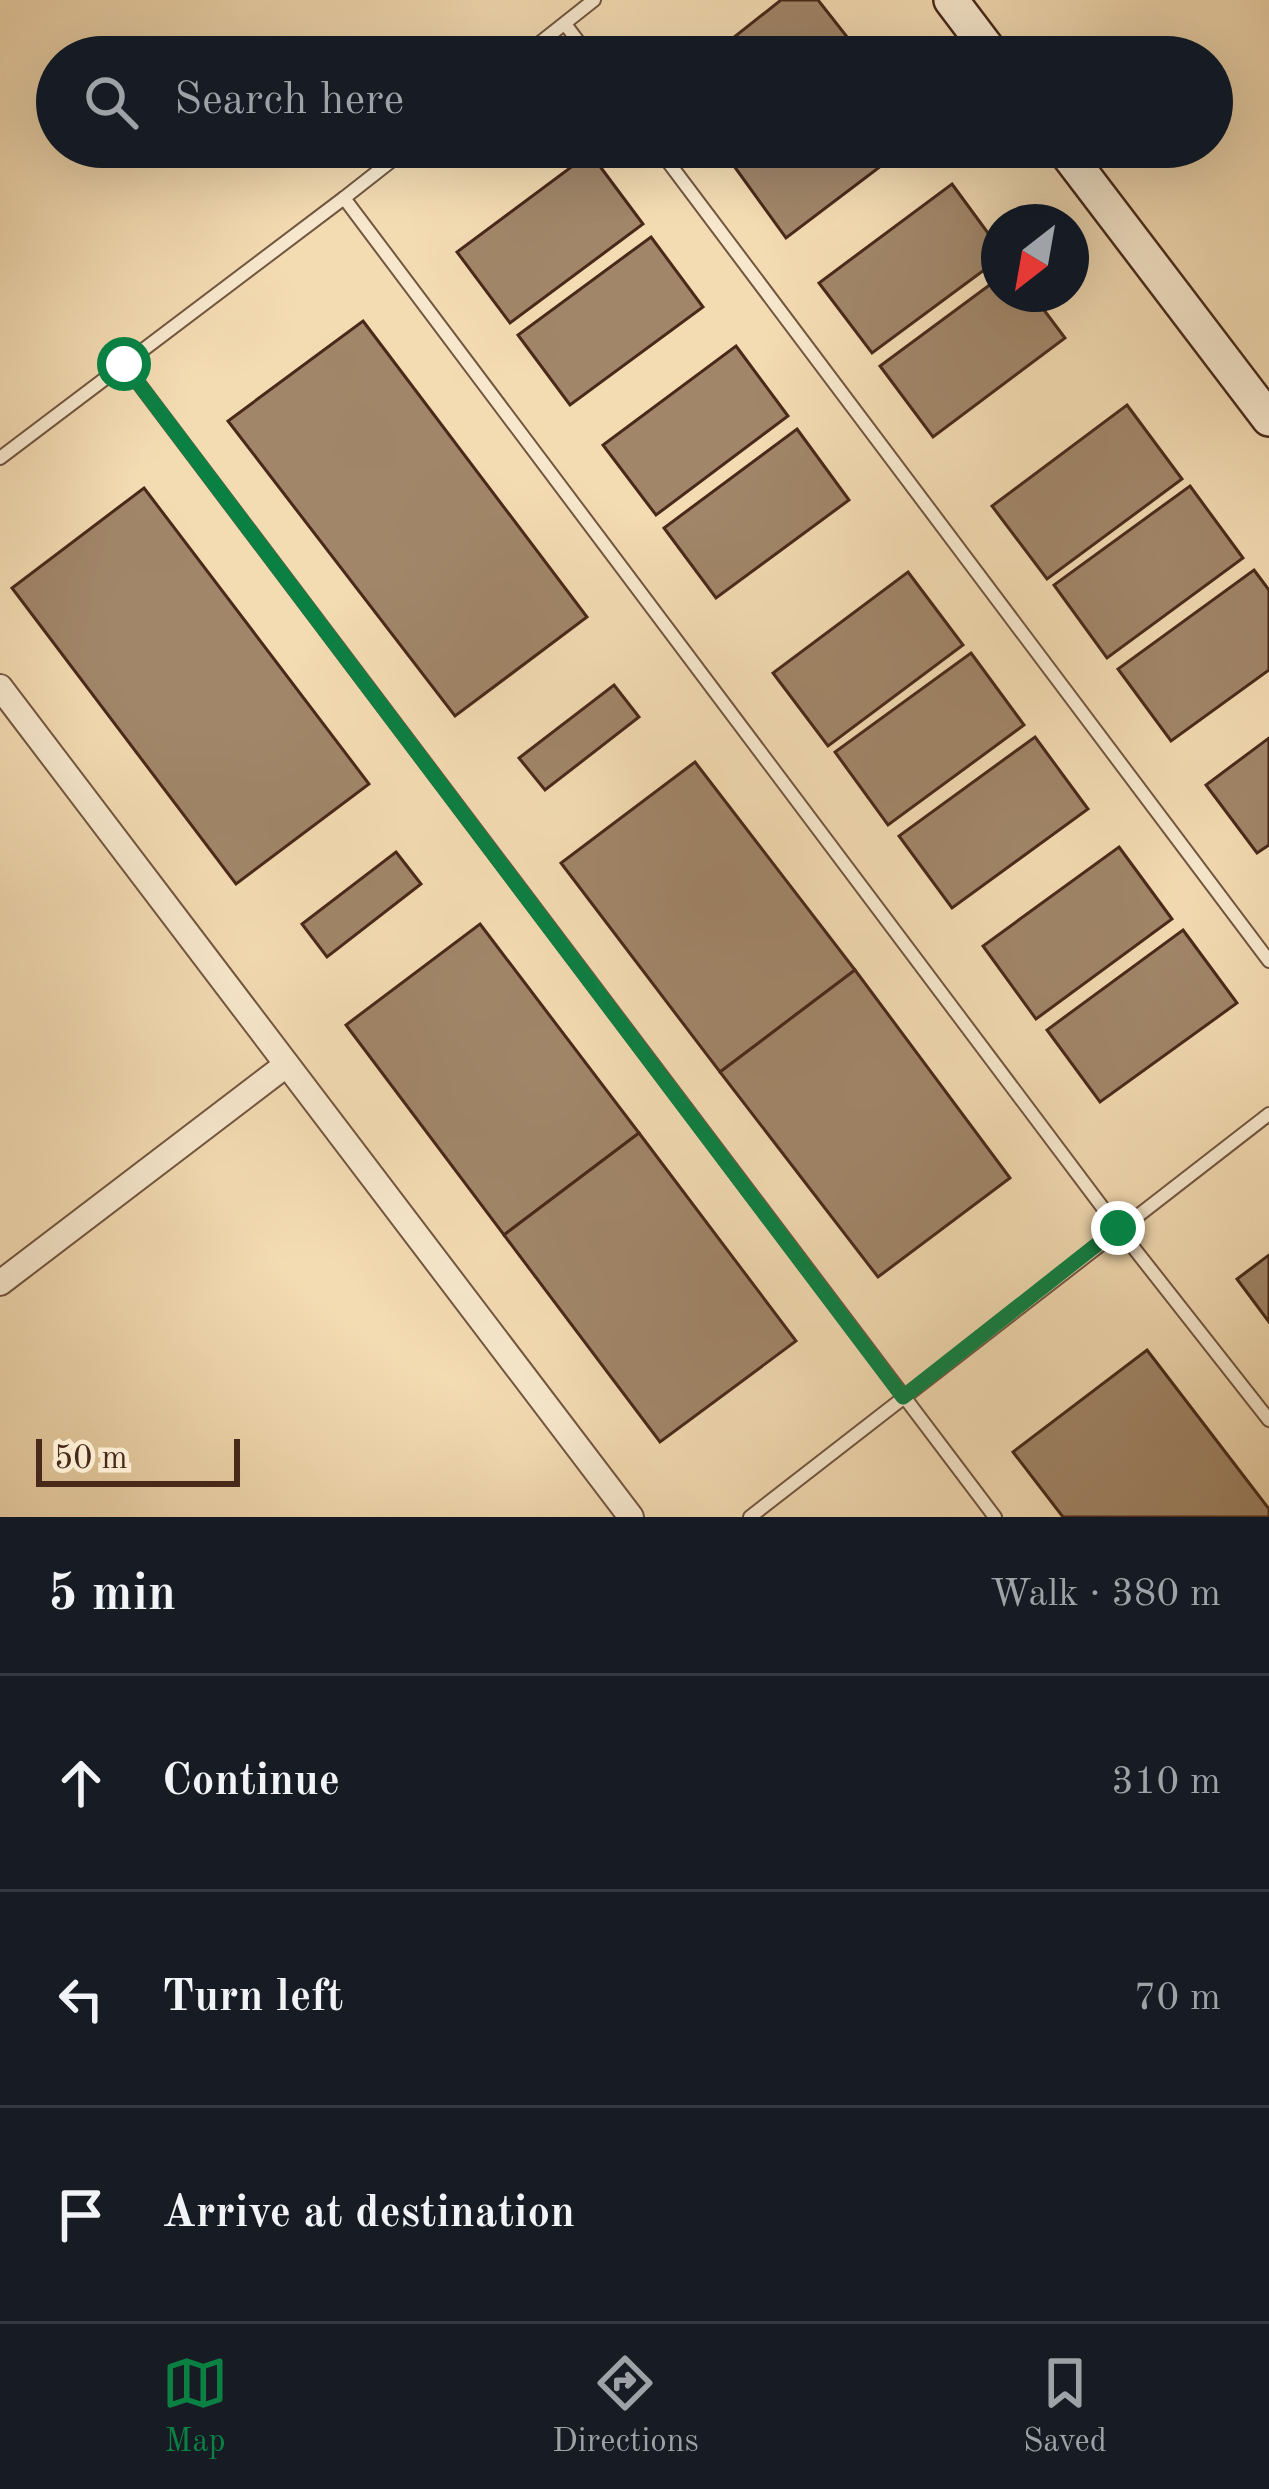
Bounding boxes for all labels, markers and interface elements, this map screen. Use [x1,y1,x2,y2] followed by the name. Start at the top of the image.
[36,36,1233,168] search box
[78,69,144,135] icon: search
[174,79,404,124] text: Search here
[981,204,1089,312] north arrow
[97,337,151,391] route start
[1091,1201,1145,1255] route end
[36,1433,240,1486] scale bar
[54,1443,128,1476] text: 50 m
[48,1570,176,1621] text: 5 min
[990,1575,1221,1614] text: Walk · 380 m
[48,1750,114,1816] icon: ahead
[162,1760,340,1805] text: Continue
[1111,1763,1221,1802] text: 310 m
[48,1966,114,2032] icon: left
[162,1976,343,2021] text: Turn left
[1134,1979,1221,2018] text: 70 m
[48,2182,114,2248] icon: arrive
[162,2192,575,2237] text: Arrive at destination
[162,2350,228,2463] tab: Map
[552,2350,699,2463] tab: Directions
[1023,2350,1107,2463] tab: Saved

